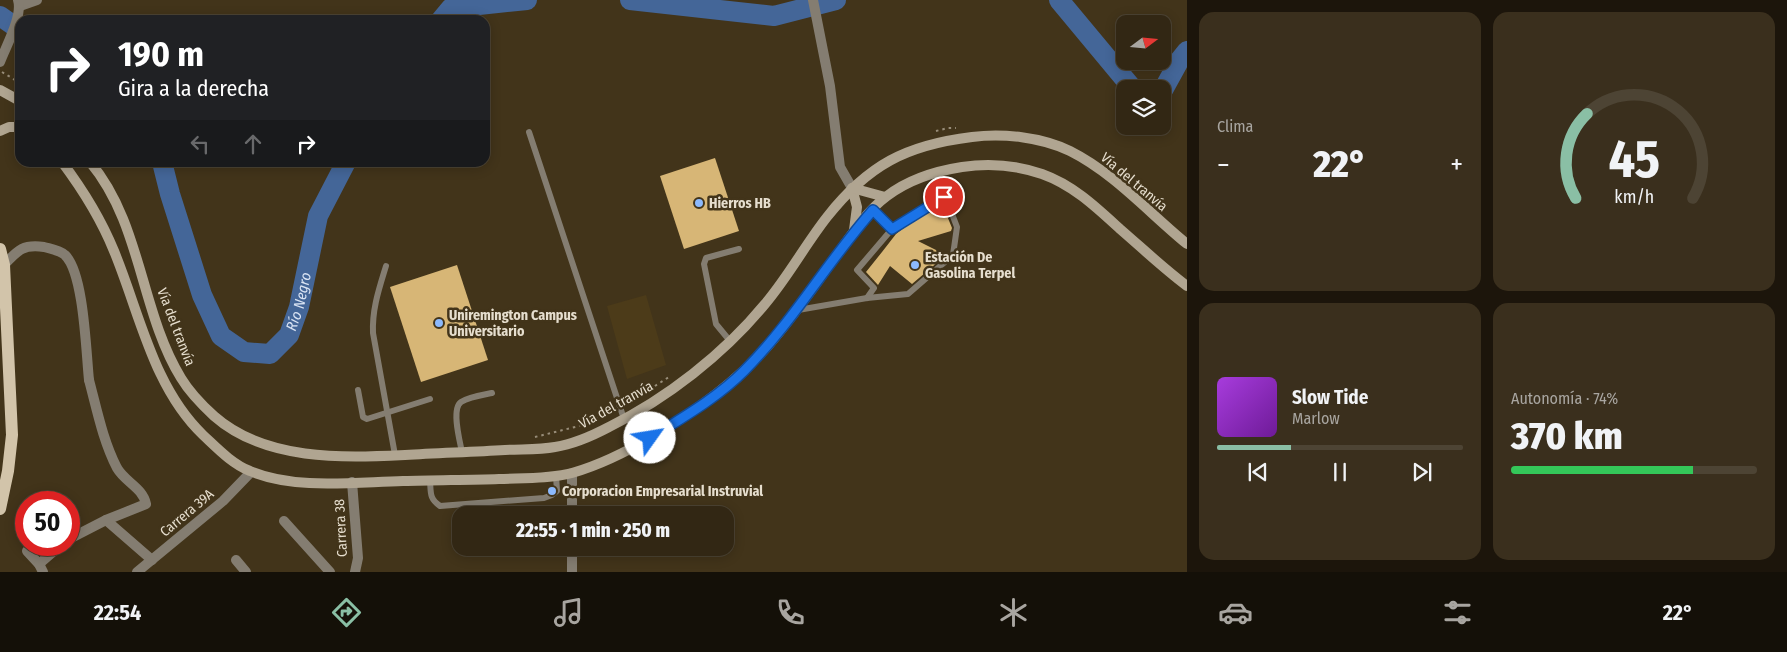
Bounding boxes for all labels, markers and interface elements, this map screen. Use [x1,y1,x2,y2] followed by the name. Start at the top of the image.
[1116,15,1171,70] north arrow
[1116,15,1171,135] map controls
[118,33,204,75] text: 190 m
[35,35,100,100] icon: right
[118,75,269,102] text: Gira a la derecha
[1116,80,1171,135] button: layers
[1217,117,1253,136] text: Clima
[1608,128,1660,191] text: 45
[186,130,214,158] icon: left
[239,130,267,158] icon: ahead
[292,130,320,158] icon: right
[1313,141,1367,187] text: 22°
[1217,148,1230,181] text: −
[1450,148,1463,181] text: +
[1097,149,1171,215] street label: Vía del tranvía
[923,176,965,218] pin
[930,183,958,211] icon: arrive
[1614,186,1654,208] text: km/h
[709,195,771,212] place label: Hierros HB
[693,197,705,209] marker: Hierros HB
[925,249,1015,282] place label: Estación De Gasolina Terpel
[909,259,921,271] marker: Estación De Gasolina Terpel
[282,271,315,333] water label: Río Negro
[153,286,199,369] street label: Vía del tranvía
[449,307,577,340] place label: Uniremington Campus Universitario
[433,317,445,329] marker: Uniremington Campus Universitario
[576,378,656,432] street label: Vía del tranvía
[1292,386,1368,409] text: Slow Tide
[1511,389,1618,408] text: Autonomía · 74%
[1292,409,1340,428] text: Marlow
[623,411,675,463] position arrow
[1511,413,1623,459] text: 370 km
[1244,458,1272,486] icon: previous
[1326,458,1354,486] icon: pause
[1408,458,1436,486] icon: next
[562,483,763,500] place label: Corporacion Empresarial Instruvial
[157,485,218,540] street label: Carrera 39A
[546,485,558,497] marker: Corporacion Empresarial Instruvial
[15,491,80,556] speed limit sign: 50
[331,499,351,557] street label: Carrera 38
[516,519,670,542] text: 22:55 · 1 min · 250 m
[329,595,364,630] icon: directions
[551,595,586,630] icon: music
[773,595,808,630] icon: phone
[996,595,1031,630] icon: climate
[1218,595,1253,630] icon: car
[1440,595,1475,630] icon: filters
[94,599,141,626] text: 22:54
[1663,599,1693,626] text: 22°

